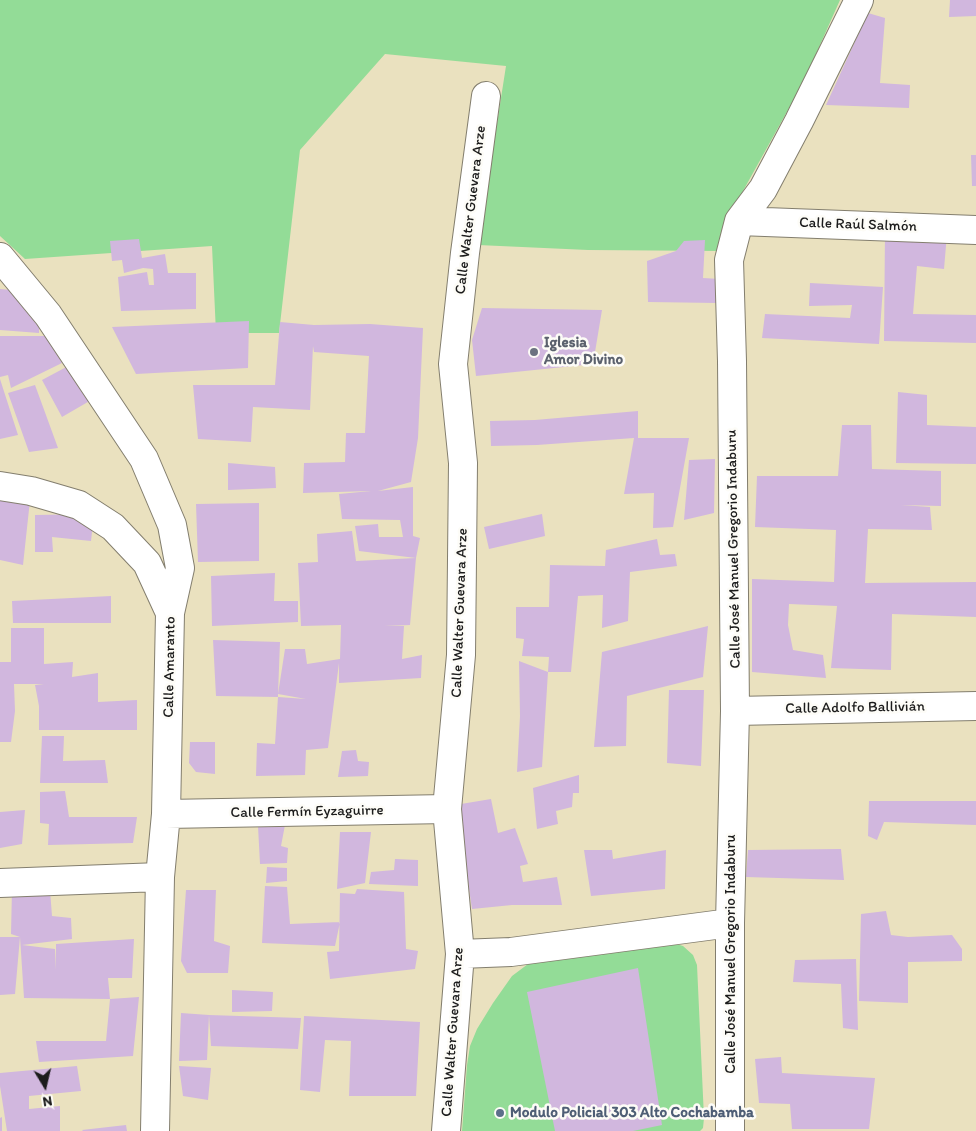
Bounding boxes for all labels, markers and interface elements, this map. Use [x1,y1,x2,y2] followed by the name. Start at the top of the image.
[452,125,490,295] street label: Calle Walter Guevara Arze
[799,214,917,236] street label: Calle Raúl Salmón
[544,334,623,369] place label: Iglesia Amor Divino
[528,346,540,358] marker: Iglesia Amor Divino
[723,429,745,669] street label: Calle José Manuel Gregorio Indaburu
[448,528,472,698] street label: Calle Walter Guevara Arze
[160,616,180,718] street label: Calle Amaranto
[785,698,925,718] street label: Calle Adolfo Ballivián
[230,802,384,822] street label: Calle Fermín Eyzaguirre
[722,834,740,1074] street label: Calle José Manuel Gregorio Indaburu
[438,947,468,1117] street label: Calle Walter Guevara Arze
[20,1061,70,1111] north arrow
[41,1092,53,1110] text: N
[510,1104,754,1122] place label: Modulo Policial 303 Alto Cochabamba
[494,1107,506,1119] marker: Modulo Policial 303 Alto Cochabamba

